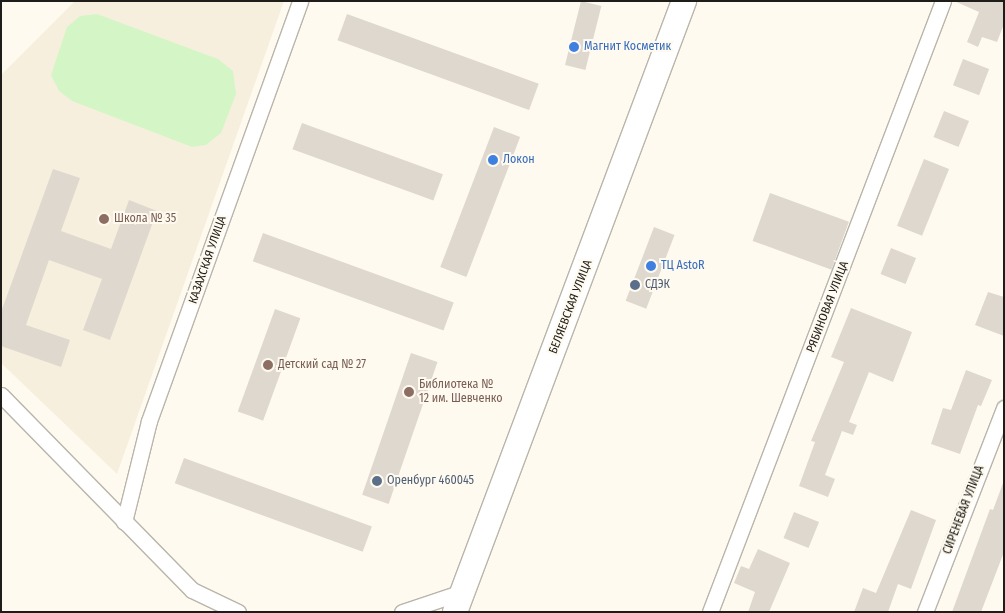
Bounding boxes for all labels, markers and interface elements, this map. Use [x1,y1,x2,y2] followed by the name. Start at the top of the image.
[584,40,671,54] place label: Магнит Косметик
[568,41,580,53] marker: Магнит Косметик
[503,153,535,167] place label: Локон
[487,154,499,166] marker: Локон
[114,212,176,226] place label: Школа № 35
[98,213,110,225] marker: Школа № 35
[186,214,230,306] street label: КАЗАХСКАЯ УЛИЦА
[546,258,596,356] street label: БЕЛЯЕВСКАЯ УЛИЦА
[661,259,705,273] place label: ТЦ AstoR
[804,259,852,355] street label: РЯБИНОВАЯ УЛИЦА
[645,260,657,272] marker: ТЦ AstoR
[645,278,670,292] place label: СДЭК
[629,279,641,291] marker: СДЭК
[278,358,366,372] place label: Детский сад № 27
[262,359,274,371] marker: Детский сад № 27
[419,378,503,406] place label: Библиотека № 12 им. Шевченко
[403,386,415,398] marker: Библиотека № 12 им. Шевченко
[940,464,988,556] street label: СИРЕНЕВАЯ УЛИЦА
[387,474,474,488] place label: Оренбург 460045
[371,475,383,487] marker: Оренбург 460045

